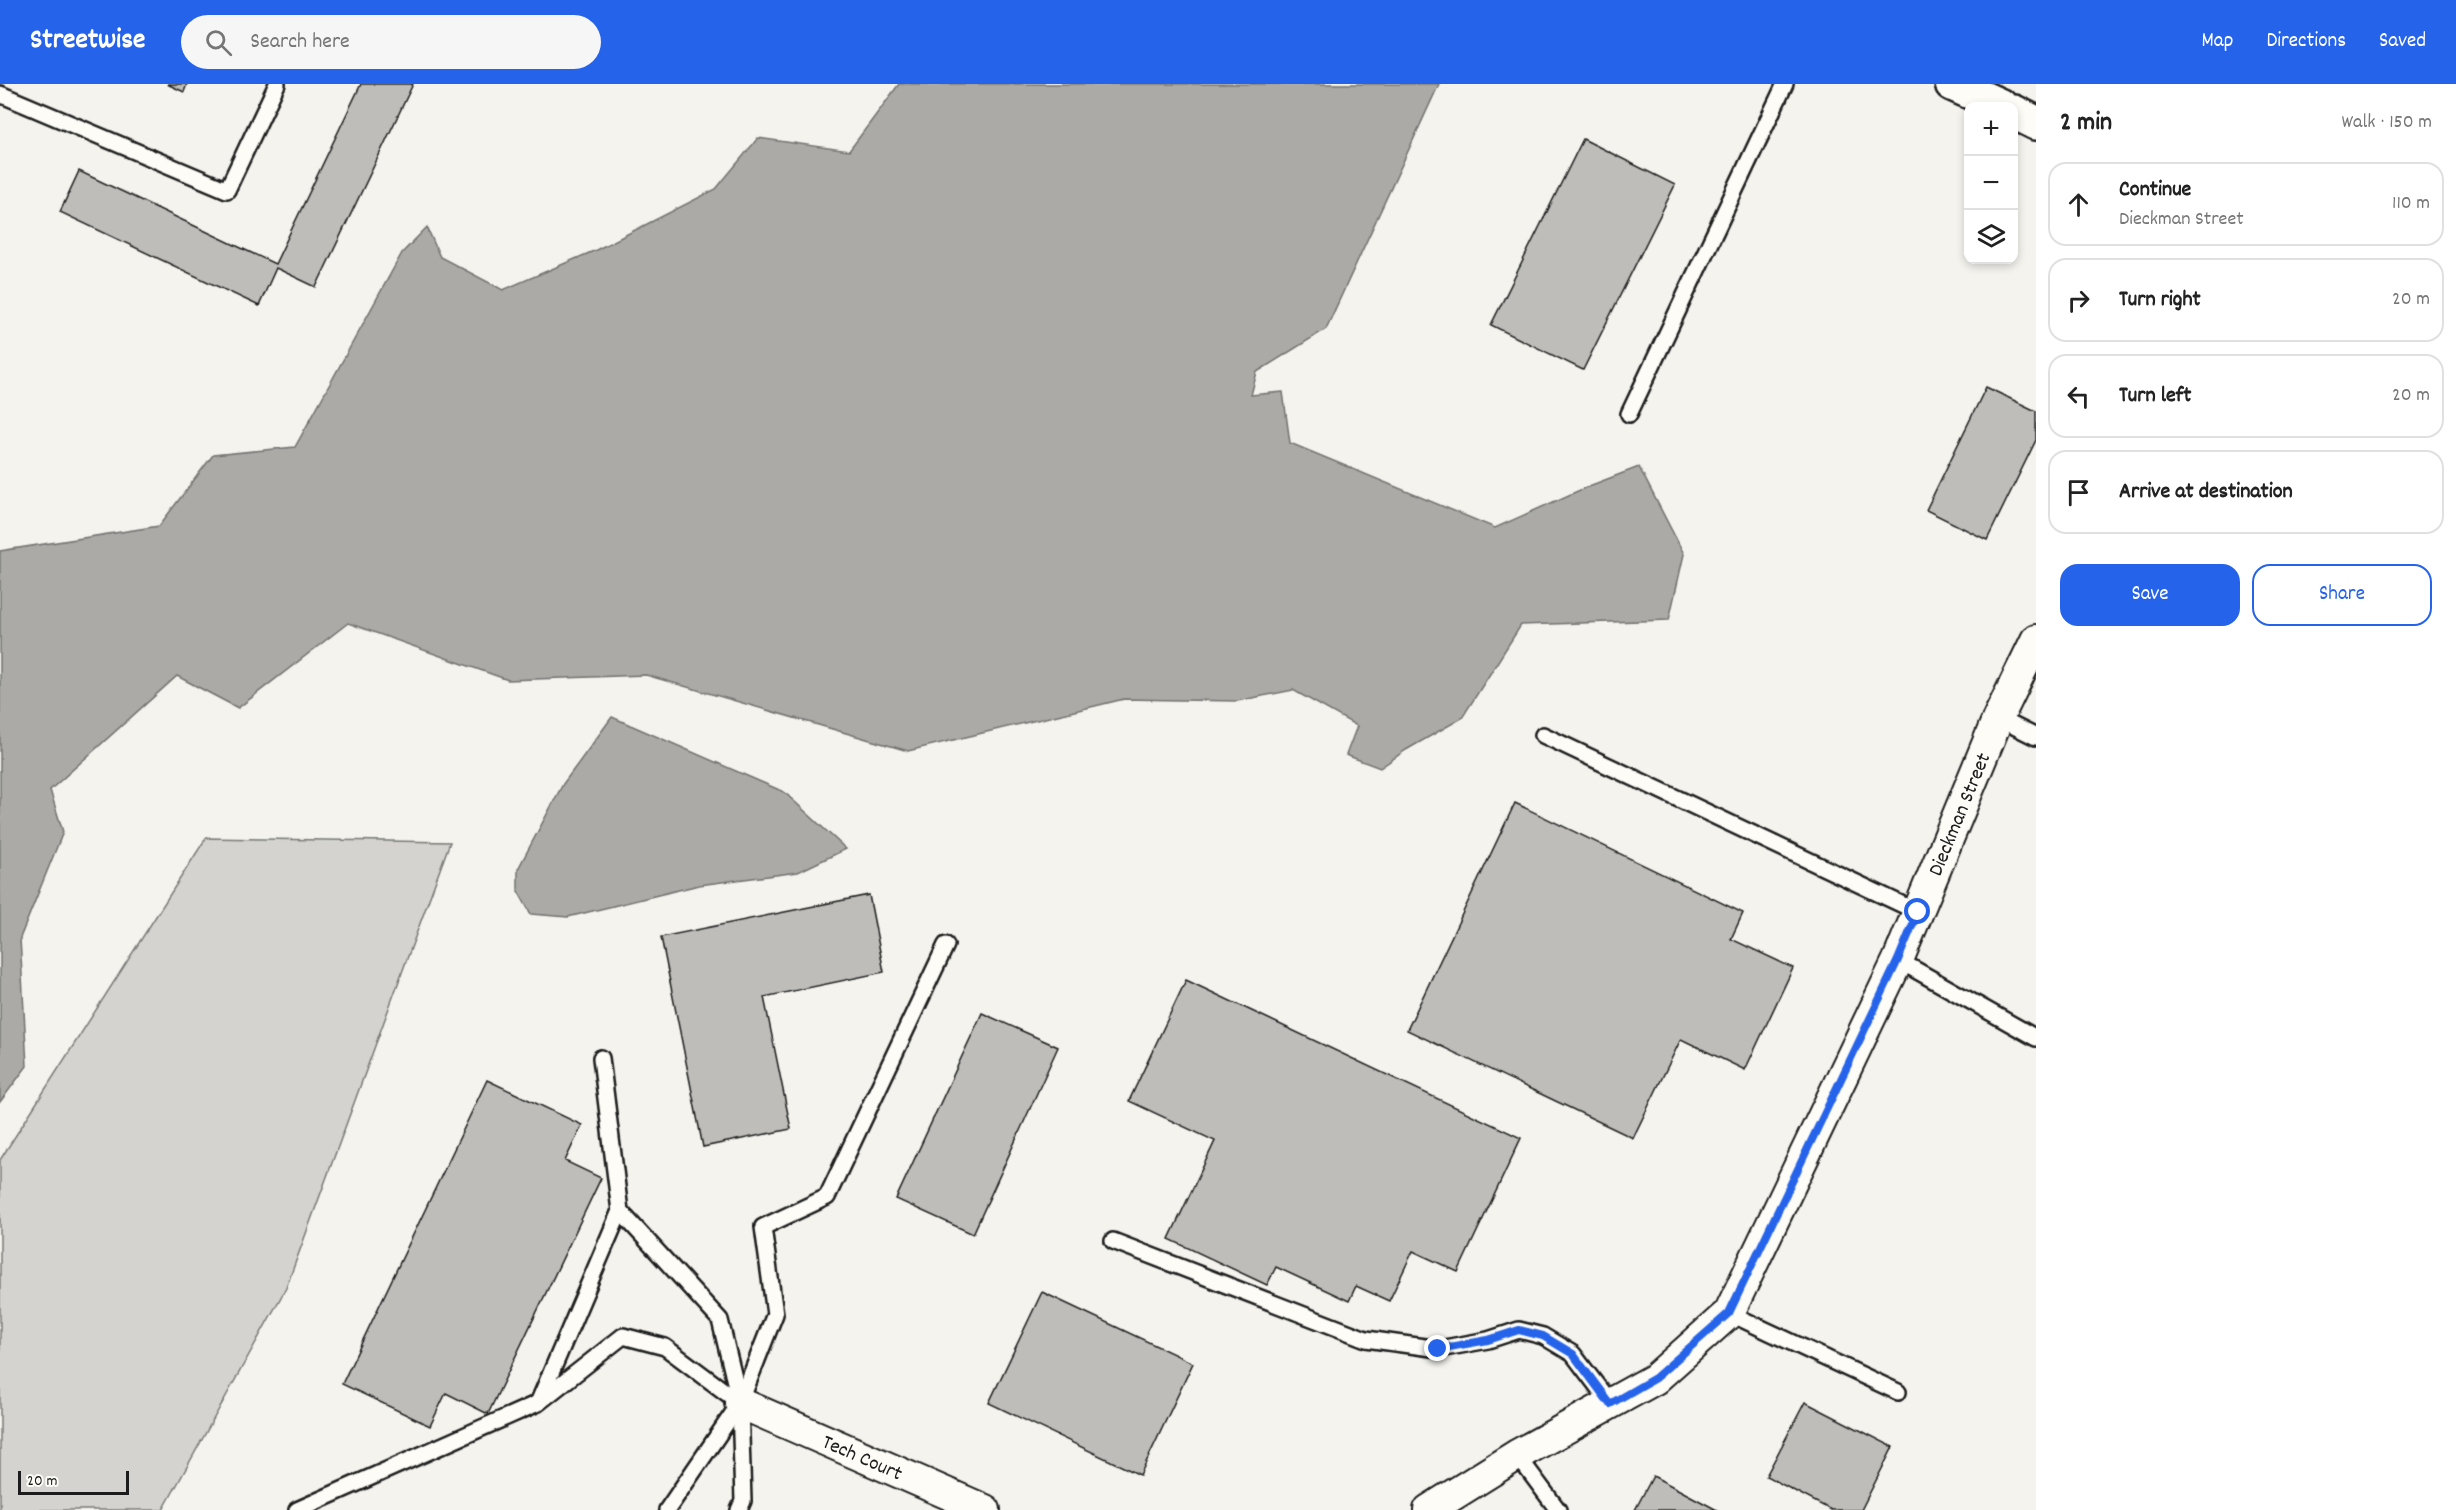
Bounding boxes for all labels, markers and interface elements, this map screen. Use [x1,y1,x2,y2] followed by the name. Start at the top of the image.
[181,15,601,69] search box
[30,22,145,62] text: Streetwise
[202,26,235,59] icon: search
[250,27,350,58] text: Search here
[2202,27,2233,57] text: Map
[2266,27,2346,57] text: Directions
[2379,27,2426,57] text: Saved
[1964,102,2018,264] map controls
[1964,102,2018,156] button: +
[2060,105,2112,142] text: 2 min
[2342,109,2432,137] text: Walk · 150 m
[1964,156,2018,210] button: −
[2119,175,2191,206] text: Continue
[2062,188,2095,221] icon: ahead
[2392,190,2430,218] text: 110 m
[2119,206,2244,234] text: Dieckman Street
[1964,210,2018,264] button: layers
[2062,284,2095,317] icon: right
[2119,285,2201,316] text: Turn right
[2392,286,2430,314] text: 20 m
[2062,380,2095,413] icon: left
[2119,381,2191,412] text: Turn left
[2392,382,2430,410] text: 20 m
[2062,476,2095,509] icon: arrive
[2119,477,2293,508] text: Arrive at destination
[2060,564,2240,626] button: Save
[2252,564,2432,626] button: Share
[1922,749,2000,881] street label: Dieckman Street
[1904,898,1930,924] route start
[1424,1335,1450,1361] route end
[817,1429,907,1490] street label: Tech Court
[18,1468,129,1496] scale bar
[27,1470,57,1493] text: 20 m

